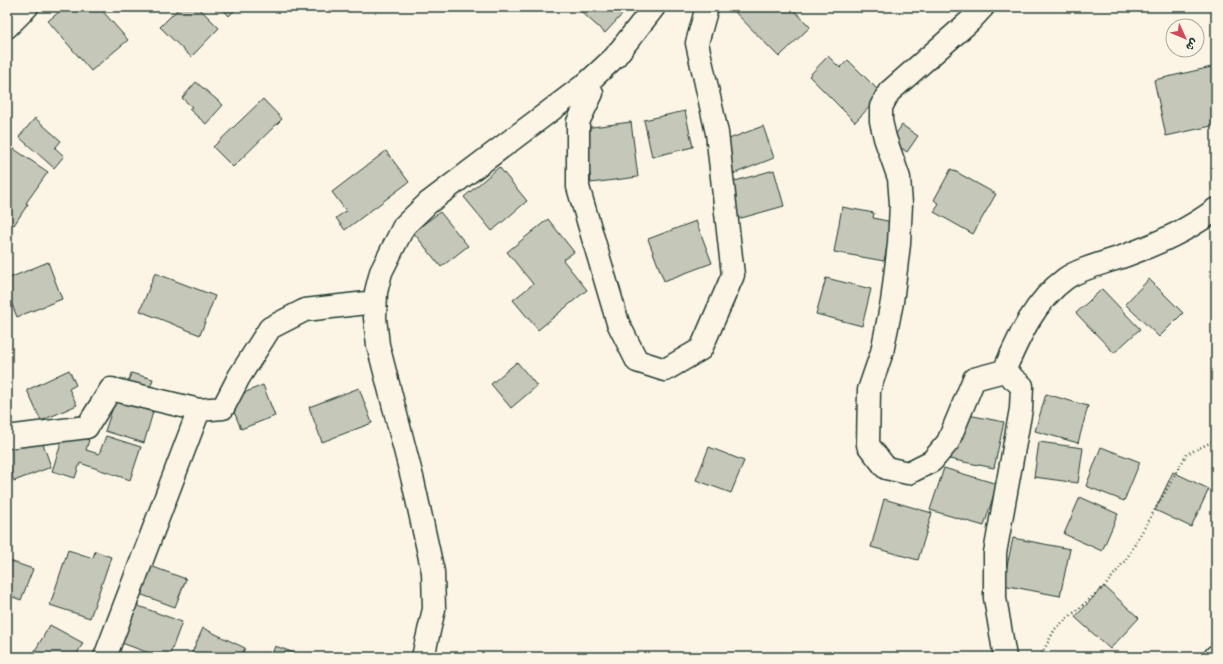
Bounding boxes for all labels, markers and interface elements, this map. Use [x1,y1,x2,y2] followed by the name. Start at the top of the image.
[1165,18,1205,58] north arrow
[1183,36,1201,54] text: ش

